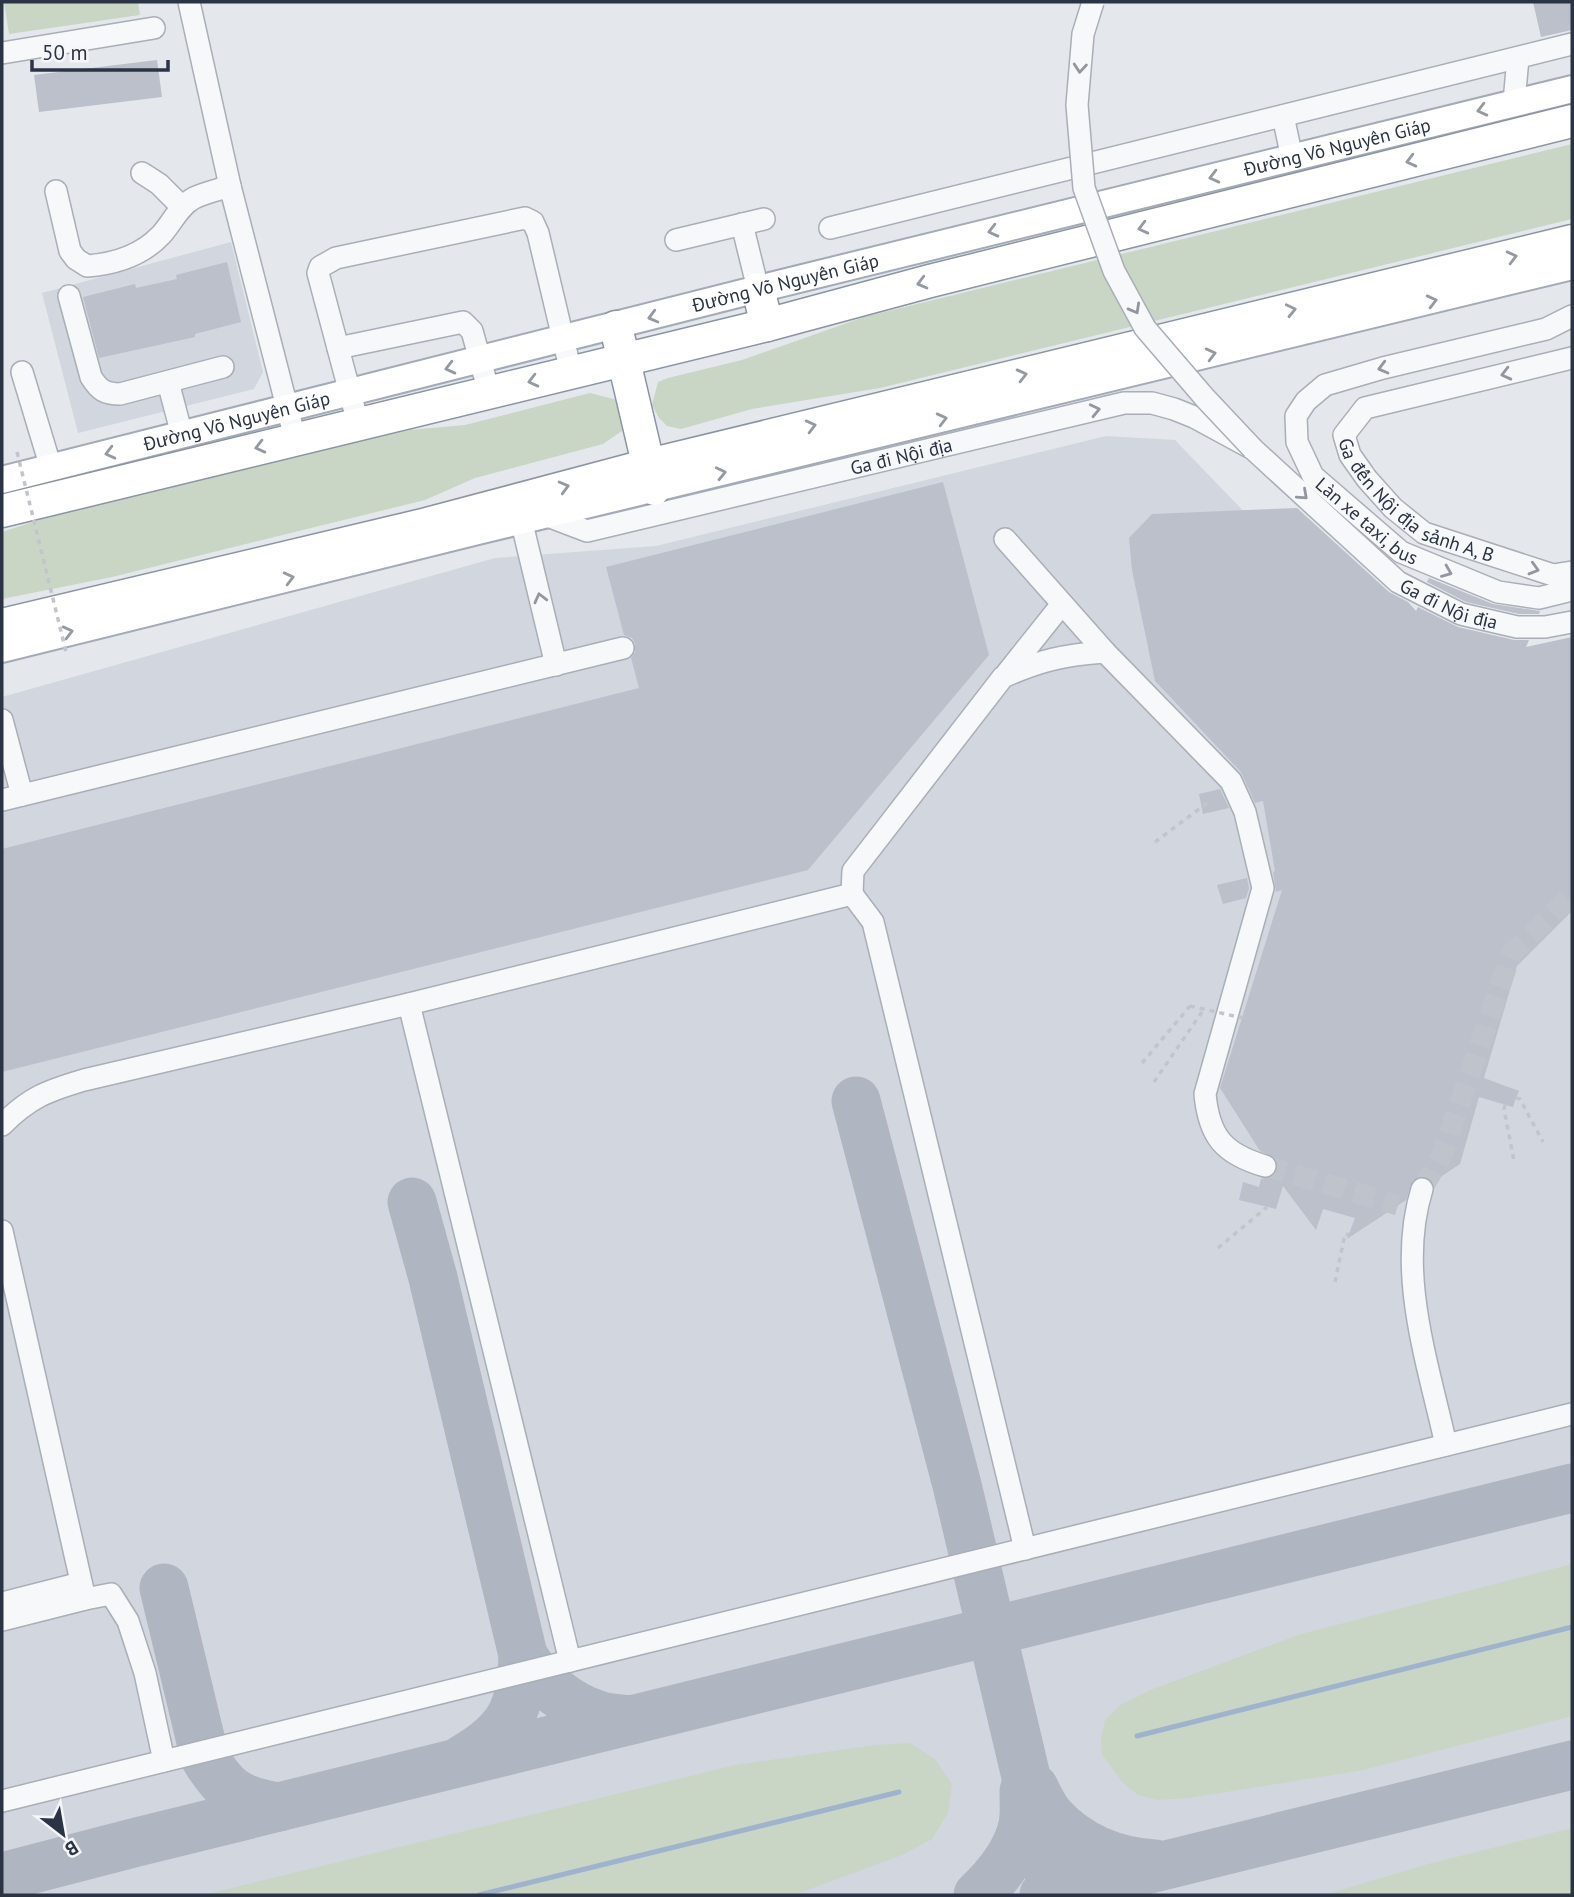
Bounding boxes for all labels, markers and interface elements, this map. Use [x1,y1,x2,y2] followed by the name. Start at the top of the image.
[32,28,168,72] scale bar
[42,39,88,66] text: 50 m
[1073,63,1088,74] one-way arrow
[1476,102,1488,116] one-way arrow
[1240,112,1433,181] street label: Đường Võ Nguyên Giáp
[1405,153,1417,167] one-way arrow
[1208,169,1220,183] one-way arrow
[1137,220,1149,234] one-way arrow
[987,223,999,237] one-way arrow
[689,248,881,317] street label: Đường Võ Nguyên Giáp
[1506,251,1518,265] one-way arrow
[916,275,928,289] one-way arrow
[1426,294,1438,309] one-way arrow
[1127,302,1140,315] one-way arrow
[1285,304,1297,318] one-way arrow
[648,309,660,323] one-way arrow
[1205,348,1217,362] one-way arrow
[444,360,456,374] one-way arrow
[1377,360,1389,374] one-way arrow
[1500,366,1512,380] one-way arrow
[1016,369,1028,383] one-way arrow
[527,373,539,387] one-way arrow
[140,386,332,456] street label: Đường Võ Nguyên Giáp
[1089,404,1101,418] one-way arrow
[936,413,948,428] one-way arrow
[804,420,816,434] one-way arrow
[848,432,955,480] street label: Ga đi Nội địa
[1334,435,1497,567] street label: Ga đến Nội địa sảnh A, B
[254,439,266,453] one-way arrow
[104,445,116,459] one-way arrow
[715,467,727,481] one-way arrow
[1311,472,1421,570] street label: Làn xe taxi, bus
[558,481,570,496] one-way arrow
[1295,487,1308,499] one-way arrow
[1527,561,1539,575] one-way arrow
[1439,564,1452,578] one-way arrow
[283,572,295,586] one-way arrow
[1396,573,1500,634] street label: Ga đi Nội địa
[534,592,548,604] one-way arrow
[62,626,74,640] one-way arrow
[28,1799,98,1869] north arrow
[61,1835,83,1862] text: B

